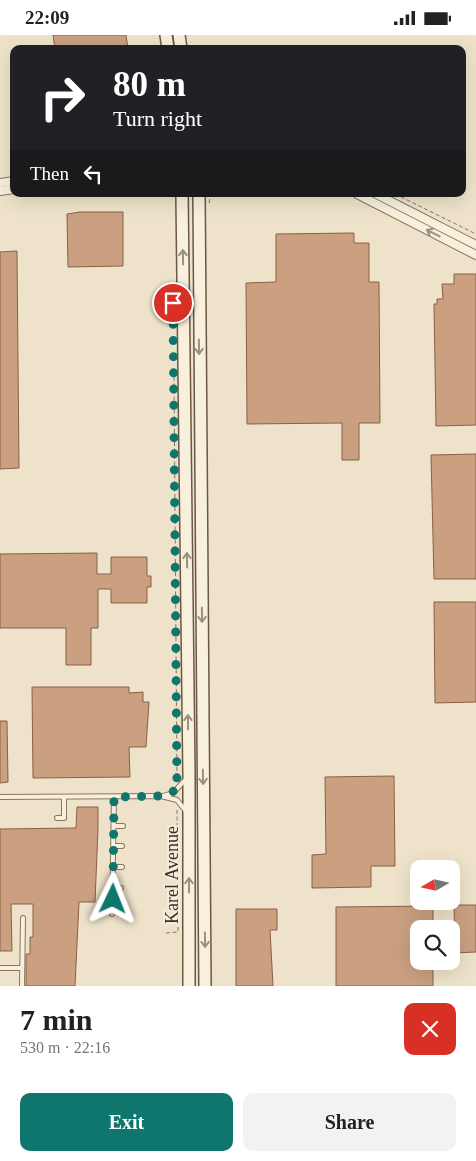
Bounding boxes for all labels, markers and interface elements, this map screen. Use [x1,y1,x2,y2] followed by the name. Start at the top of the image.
[25,7,69,28] text: 22:09
[30,65,95,130] icon: right
[113,65,186,104] text: 80 m
[113,106,202,131] text: Turn right
[79,160,107,188] icon: left
[30,163,69,184] text: Then
[425,228,440,238] one-way arrow
[178,250,188,266] one-way arrow
[152,282,194,324] pin
[159,289,187,317] icon: arrive
[194,339,204,355] one-way arrow
[182,552,192,568] one-way arrow
[197,606,207,623] one-way arrow
[184,715,193,731] one-way arrow
[198,769,208,785] one-way arrow
[162,826,182,924] street label: Karel Avenue
[410,860,460,910] north arrow
[410,860,460,970] map controls
[86,872,138,924] position arrow
[184,877,194,894] one-way arrow
[410,920,460,970] button: search
[200,932,210,948] one-way arrow
[20,1003,93,1036] text: 7 min
[404,1003,456,1055] button: close
[20,1039,110,1056] text: 530 m · 22:16
[20,1093,233,1151] button: Exit
[243,1093,456,1151] button: Share

